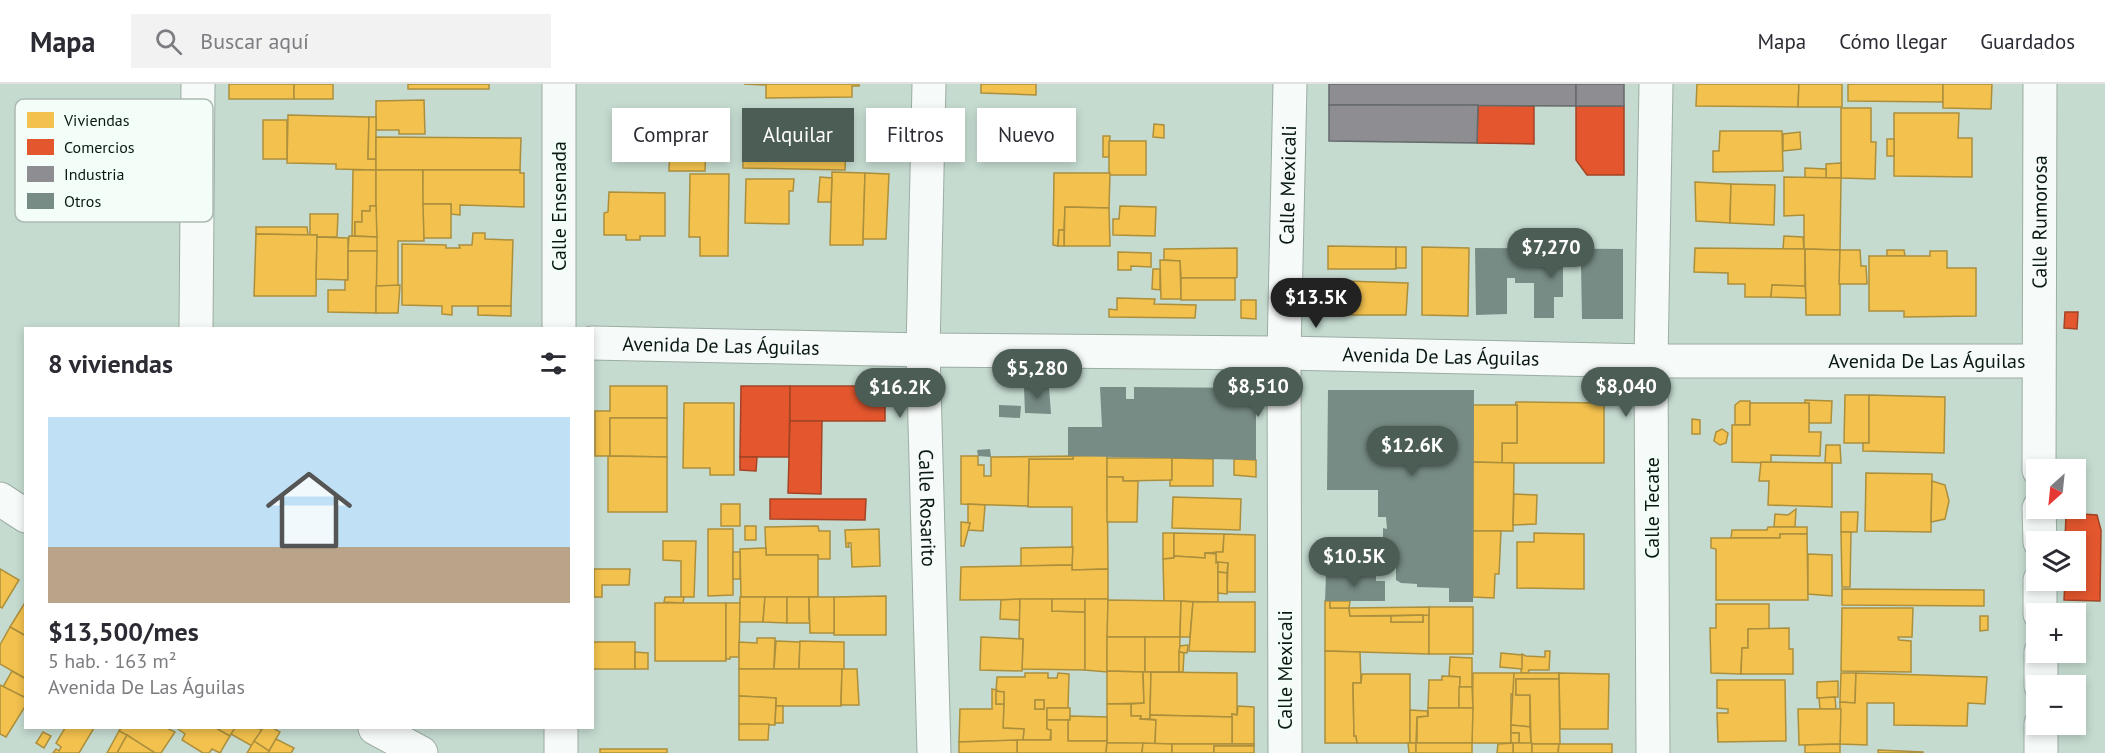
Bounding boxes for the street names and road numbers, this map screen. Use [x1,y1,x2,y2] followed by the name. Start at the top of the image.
[1273,125,1302,245] street label: Calle Mexicali
[546,141,572,271] street label: Calle Ensenada
[2026,155,2053,289] street label: Calle Rumorosa
[622,331,820,361] street label: Avenida De Las Águilas
[1342,341,1540,372] street label: Avenida De Las Águilas
[1828,348,2025,374] street label: Avenida De Las Águilas
[913,449,942,567] street label: Calle Rosarito
[1639,457,1665,559] street label: Calle Tecate
[1272,610,1298,730] street label: Calle Mexicali

